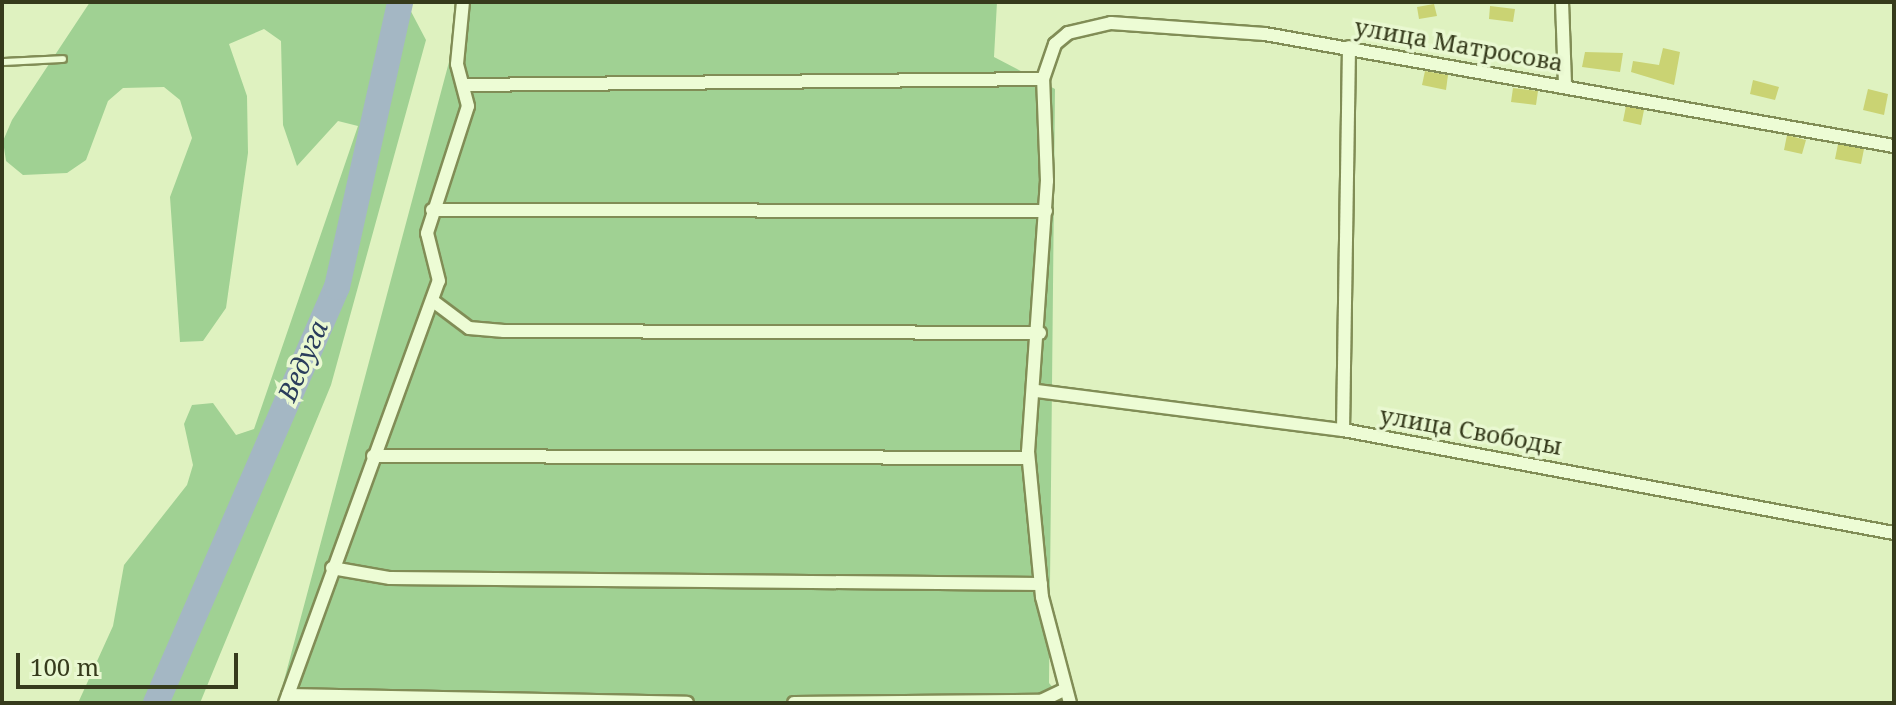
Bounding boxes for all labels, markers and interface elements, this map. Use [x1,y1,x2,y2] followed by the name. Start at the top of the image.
[1352,11,1566,77] street label: улица Матросова
[271,316,335,406] water label: Ведуга
[1378,400,1564,460] street label: улица Свободы
[20,637,242,687] scale bar
[30,650,99,683] text: 100 m

